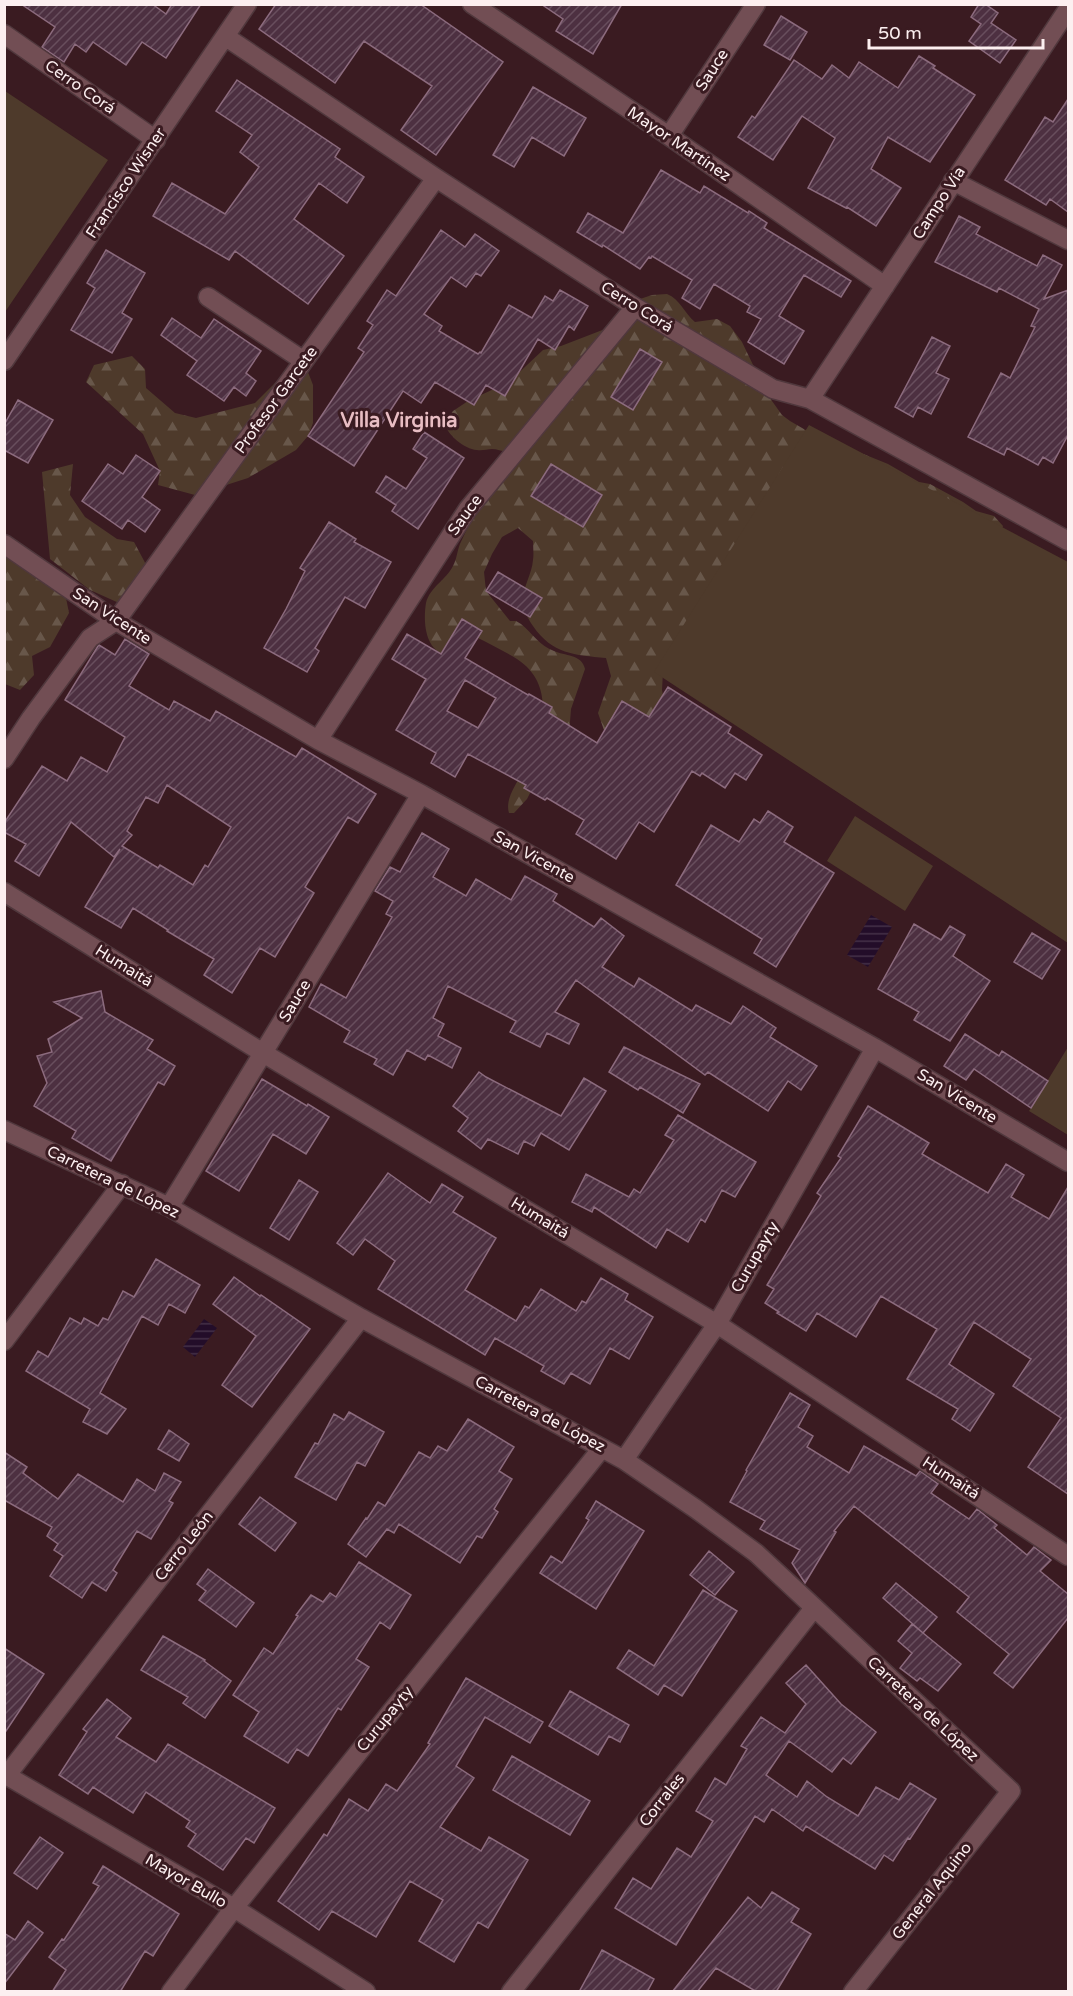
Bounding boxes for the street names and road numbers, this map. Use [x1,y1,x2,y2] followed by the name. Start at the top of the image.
[691,45,733,95] street label: Sauce
[41,55,119,119] street label: Cerro Corá
[624,102,734,186] street label: Mayor Martínez
[82,123,171,242] street label: Francisco Wisner
[908,163,970,243] street label: Campo Vía
[597,277,677,337] street label: Cerro Corá
[230,342,322,458] street label: Profesor Garcete
[443,490,487,540] street label: Sauce
[69,583,155,649] street label: San Vicente
[490,826,578,888] street label: San Vicente
[91,940,157,992] street label: Humaitá
[275,976,315,1026] street label: Sauce
[913,1064,1001,1128] street label: San Vicente
[43,1141,183,1223] street label: Carretera de López
[507,1193,573,1243] street label: Humaitá
[727,1217,784,1296] street label: Curupayty
[471,1371,609,1457] street label: Carretera de López
[919,1452,983,1504] street label: Humaitá
[150,1507,218,1585] street label: Cerro León
[863,1652,983,1766] street label: Carretera de López
[352,1682,418,1756] street label: Curupayty
[635,1769,689,1831] street label: Corrales
[888,1838,976,1944] street label: General Aquino
[142,1850,230,1912] street label: Mayor Bullo

